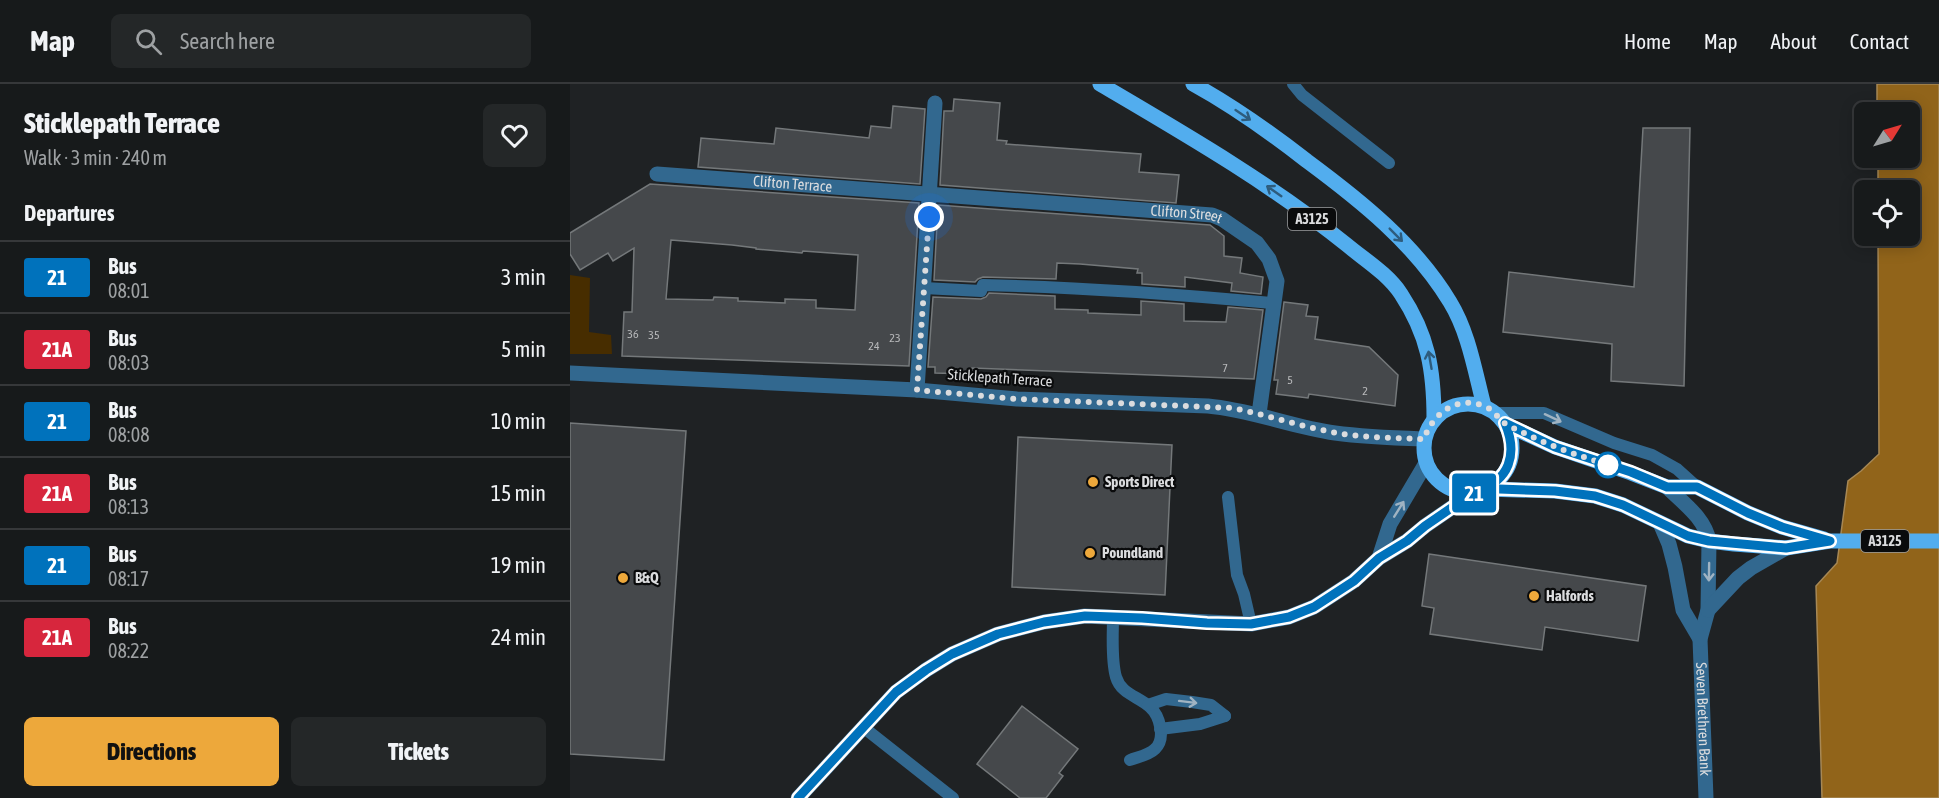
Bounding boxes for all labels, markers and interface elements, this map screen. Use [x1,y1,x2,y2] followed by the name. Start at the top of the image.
[111,14,531,68] search box
[30,25,75,57] text: Map
[132,25,165,58] icon: search
[180,28,275,54] text: Search here
[1624,29,1671,53] text: Home
[1704,29,1738,53] text: Map
[1771,29,1817,53] text: About
[1850,29,1909,53] text: Contact
[1854,102,1920,168] north arrow
[1854,102,1920,246] map controls
[483,104,546,167] button: heart
[24,107,220,139] text: Sticklepath Terrace
[1234,109,1250,121] one-way arrow
[24,146,167,169] text: Walk · 3 min · 240 m
[752,172,833,195] street label: Clifton Terrace
[1854,180,1920,246] button: locate
[1266,185,1283,197] one-way arrow
[24,200,114,226] text: Departures
[1150,201,1225,226] street label: Clifton Street
[914,202,944,232] your location
[1288,208,1336,230] road number: A3125
[1389,228,1403,243] one-way arrow
[108,253,137,279] text: Bus
[501,264,546,290] text: 3 min
[47,265,67,289] text: 21
[108,279,150,302] text: 08:01
[108,325,137,351] text: Bus
[627,327,639,341] house number: 36
[648,328,660,342] house number: 35
[889,331,901,345] house number: 23
[501,336,546,362] text: 5 min
[42,337,72,361] text: 21A
[868,339,880,353] house number: 24
[108,351,150,374] text: 08:03
[1424,351,1435,371] one-way arrow
[1222,361,1228,375] house number: 7
[947,365,1053,390] street label: Sticklepath Terrace
[1287,373,1293,387] house number: 5
[1362,384,1368,398] house number: 2
[108,397,137,423] text: Bus
[491,408,546,434] text: 10 min
[47,409,67,433] text: 21
[1544,413,1562,424] one-way arrow
[108,423,150,446] text: 08:08
[1595,452,1621,478] unlabelled marker
[108,469,137,495] text: Bus
[1105,473,1175,490] place label: Sports Direct
[1447,474,1501,512] line badge: 21
[1086,475,1100,489] marker: Sports Direct
[491,480,546,506] text: 15 min
[42,481,72,505] text: 21A
[1464,481,1484,505] text: 21
[108,495,149,518] text: 08:13
[1393,501,1405,518] one-way arrow
[1861,530,1909,552] road number: A3125
[108,541,137,567] text: Bus
[1102,544,1163,561] place label: Poundland
[1083,546,1097,560] marker: Poundland
[491,552,546,578] text: 19 min
[47,553,67,577] text: 21
[1703,562,1714,582] one-way arrow
[108,567,149,590] text: 08:17
[635,569,659,586] place label: B&Q
[616,571,630,585] marker: B&Q
[1546,587,1594,604] place label: Halfords
[1527,589,1541,603] marker: Halfords
[108,613,137,639] text: Bus
[491,624,546,650] text: 24 min
[42,625,72,649] text: 21A
[108,639,149,662] text: 08:22
[1693,662,1714,777] street label: Seven Brethren Bank
[1177,696,1197,707] one-way arrow
[24,717,279,786] button: Directions
[291,717,546,786] button: Tickets

